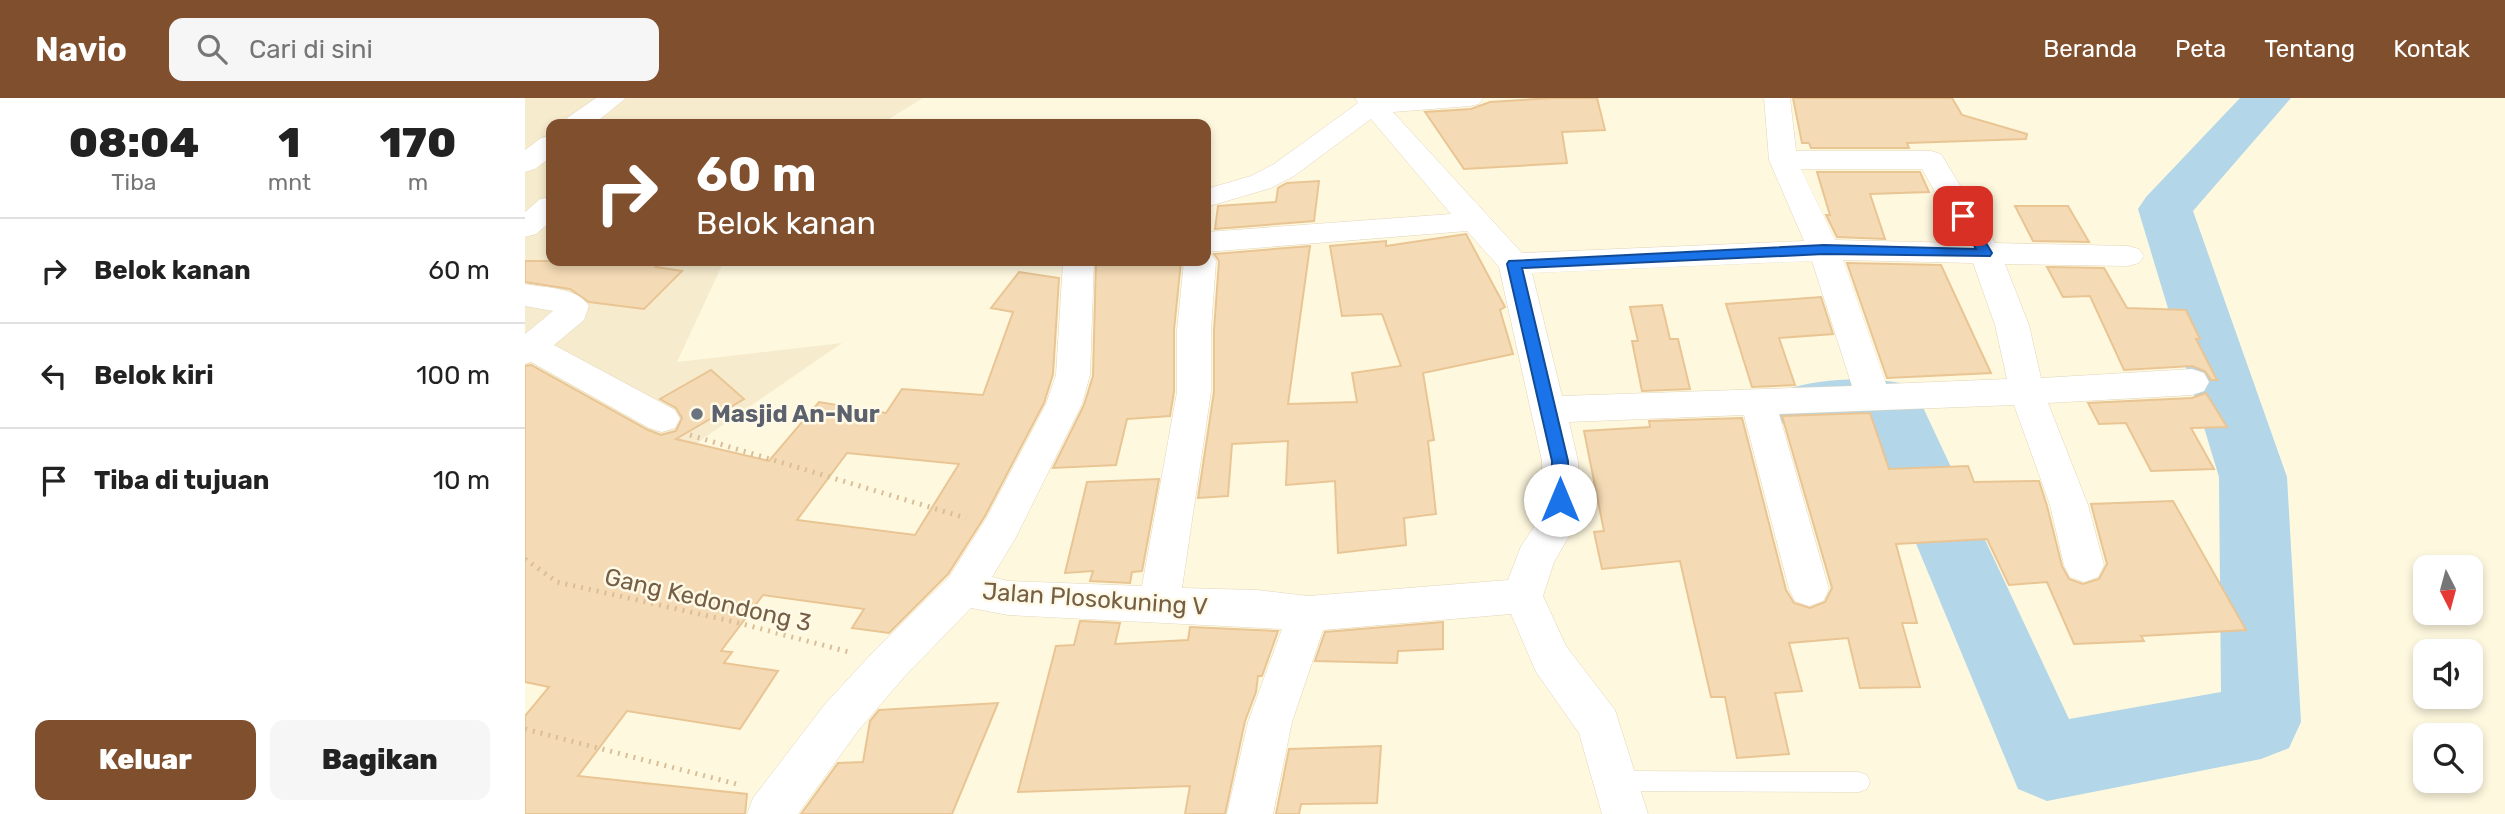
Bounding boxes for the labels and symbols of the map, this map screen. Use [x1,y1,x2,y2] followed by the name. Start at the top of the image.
[1933,186,1993,246] pin
[711,400,880,428] place label: Masjid An-Nur
[689,406,705,422] marker: Masjid An-Nur
[1523,463,1597,537] position arrow
[2413,555,2483,625] north arrow
[602,563,814,637] street label: Gang Kedondong 3
[981,577,1209,621] street label: Jalan Plosokuning V

